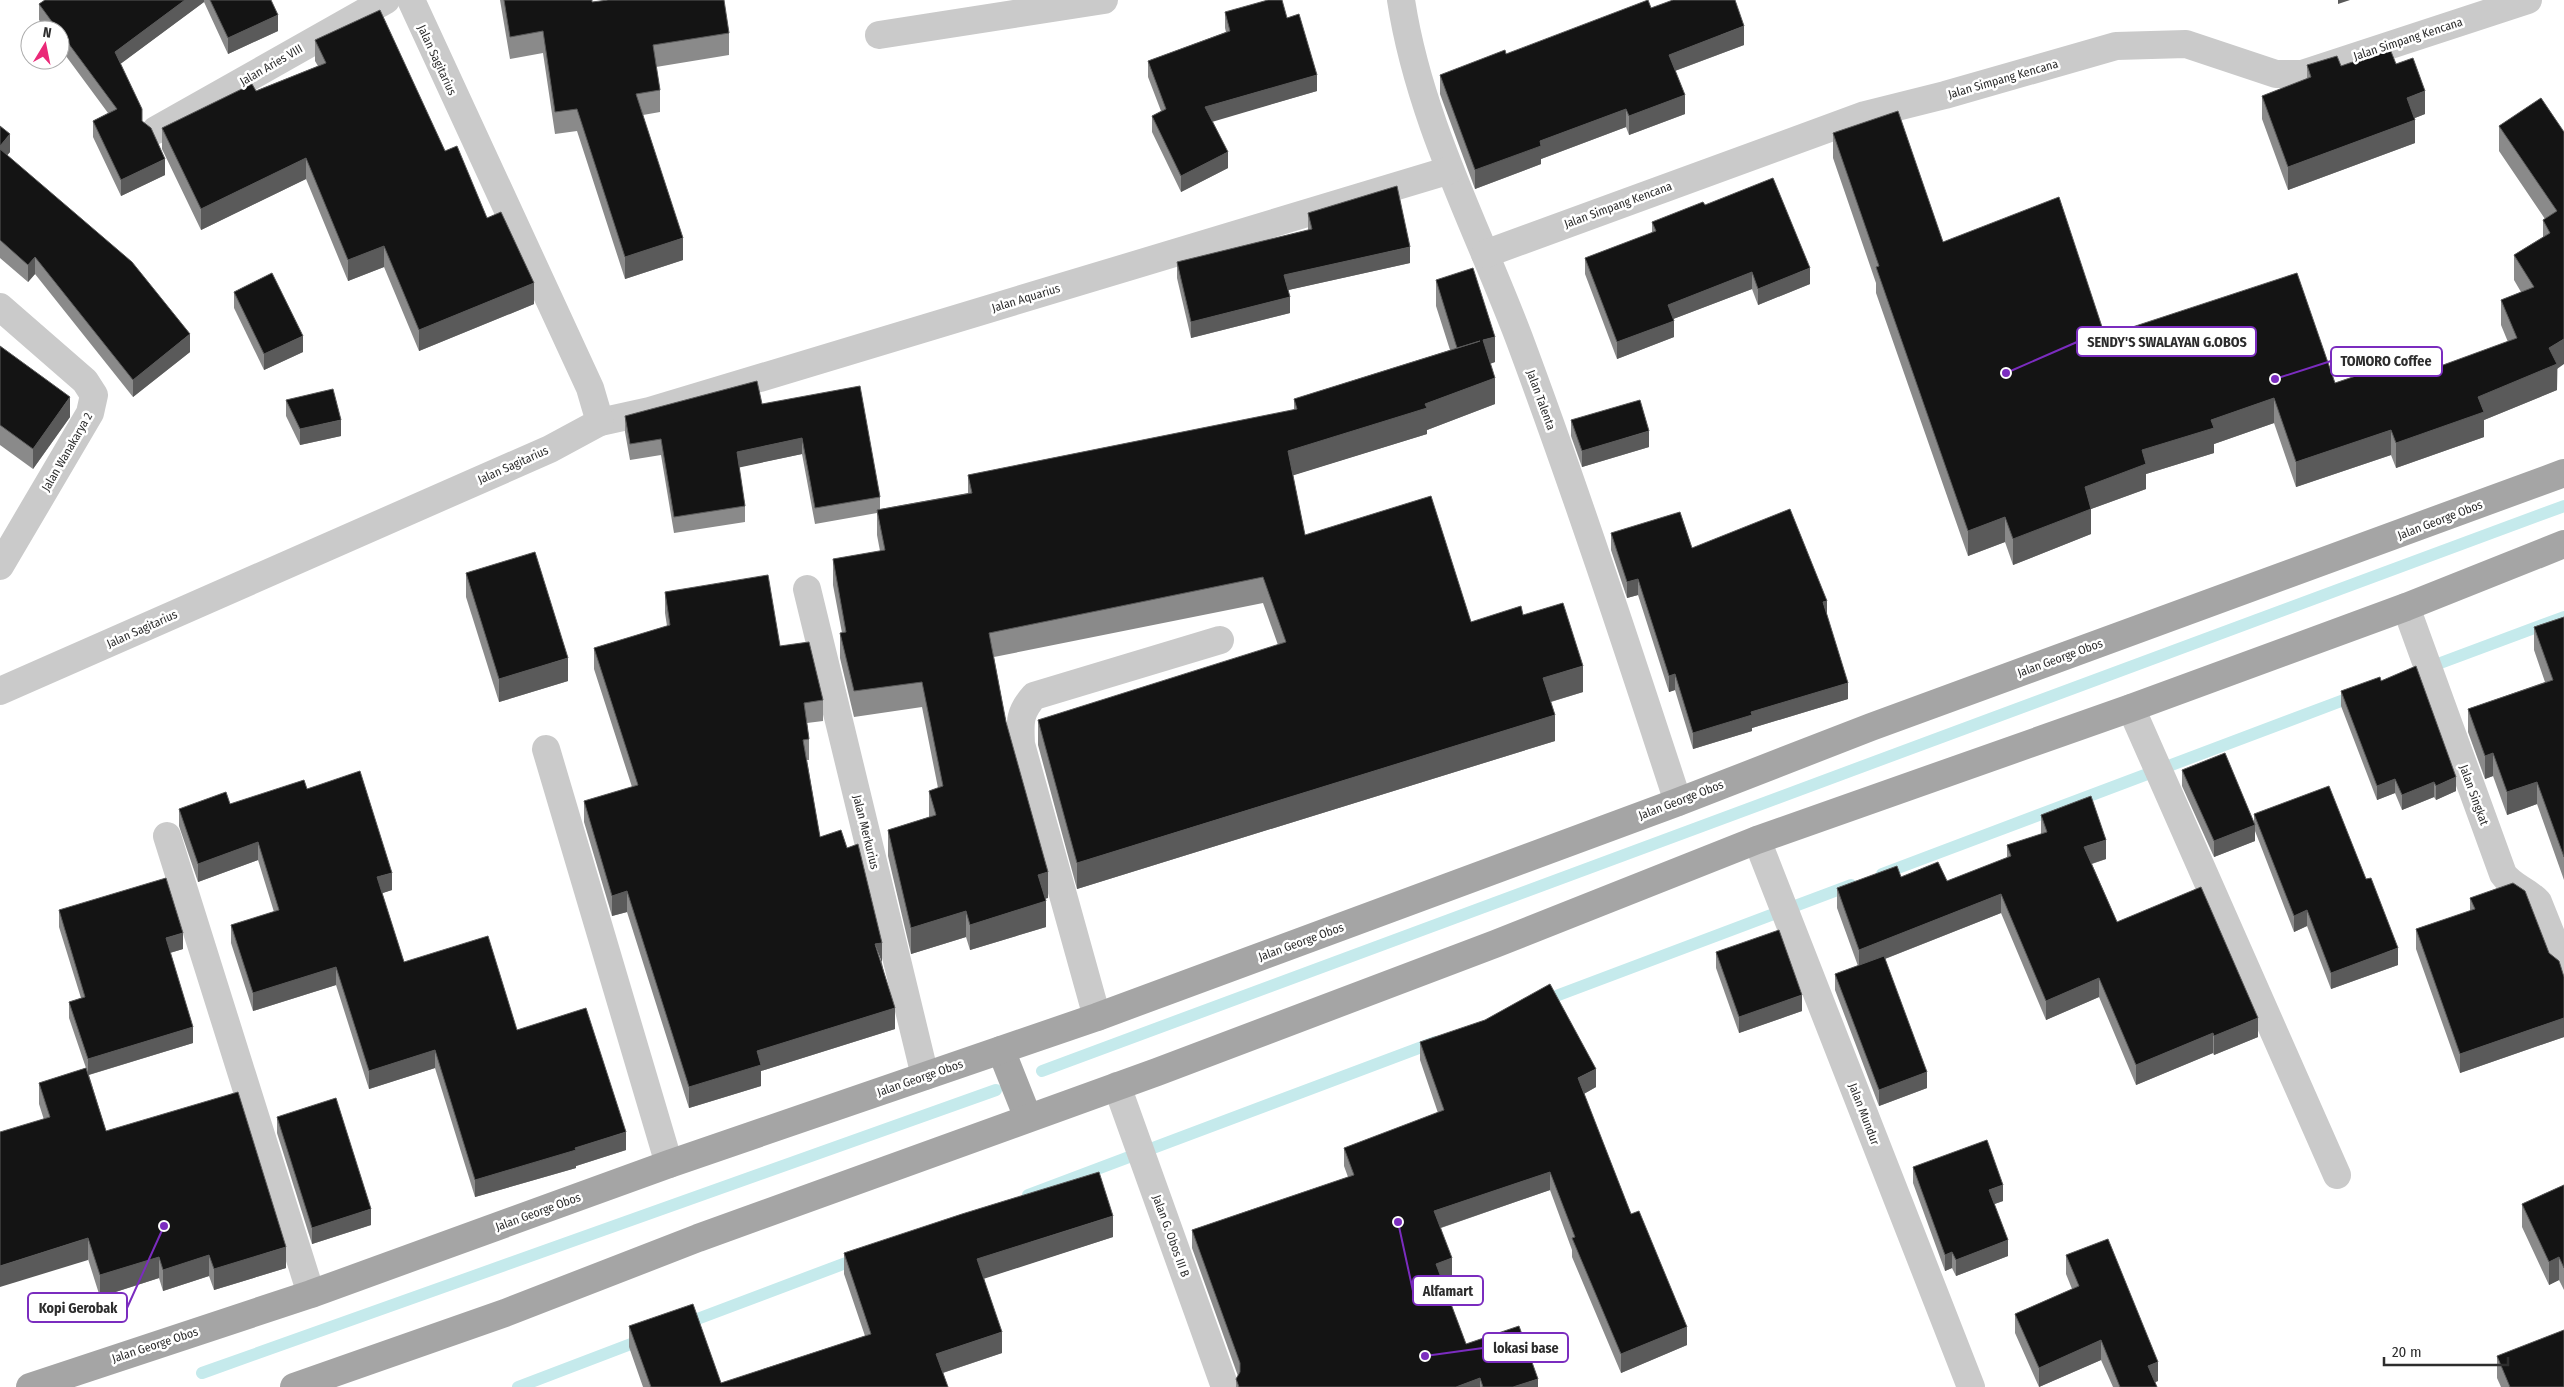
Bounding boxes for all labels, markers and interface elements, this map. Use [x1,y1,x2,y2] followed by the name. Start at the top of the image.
[2352,15,2464,63] street label: Jalan Simpang Kencana
[20,20,70,70] north arrow
[415,23,459,97] street label: Jalan Sagitarius
[42,24,53,42] text: N
[237,41,305,89] street label: Jalan Aries VIII
[1946,57,2060,101] street label: Jalan Simpang Kencana
[1562,179,1674,231] street label: Jalan Simpang Kencana
[990,281,1062,315] street label: Jalan Aquarius
[2077,327,2256,356] callout: SENDY'S SWALAYAN G.OBOS
[2087,334,2247,351] text: SENDY'S SWALAYAN G.OBOS
[2331,347,2442,376] callout: TOMORO Coffee
[2340,353,2432,370] text: TOMORO Coffee
[1524,368,1558,432] street label: Jalan Talenta
[39,410,95,494] street label: Jalan Wanakarya 2
[475,443,551,487] street label: Jalan Sagitarius
[2396,497,2484,543] street label: Jalan George Obos
[104,607,180,651] street label: Jalan Sagitarius
[2015,636,2105,680] street label: Jalan George Obos
[2457,763,2491,827] street label: Jalan Singkat
[1637,777,1725,823] street label: Jalan George Obos
[850,793,882,871] street label: Jalan Merkurius
[1256,920,1346,964] street label: Jalan George Obos
[875,1057,965,1099] street label: Jalan George Obos
[1846,1081,1883,1148] street label: Jalan Mundur
[493,1190,583,1234] street label: Jalan George Obos
[1150,1193,1193,1279] street label: Jalan G. Obos III B
[1413,1276,1483,1305] callout: Alfamart
[1422,1283,1474,1300] text: Alfamart
[28,1293,127,1322] callout: Kopi Gerobak
[39,1300,118,1317] text: Kopi Gerobak
[110,1324,200,1366] street label: Jalan George Obos
[1483,1333,1568,1362] callout: lokasi base
[2384,1334,2508,1366] scale bar
[1493,1340,1559,1357] text: lokasi base
[2392,1343,2422,1361] text: 20 m

